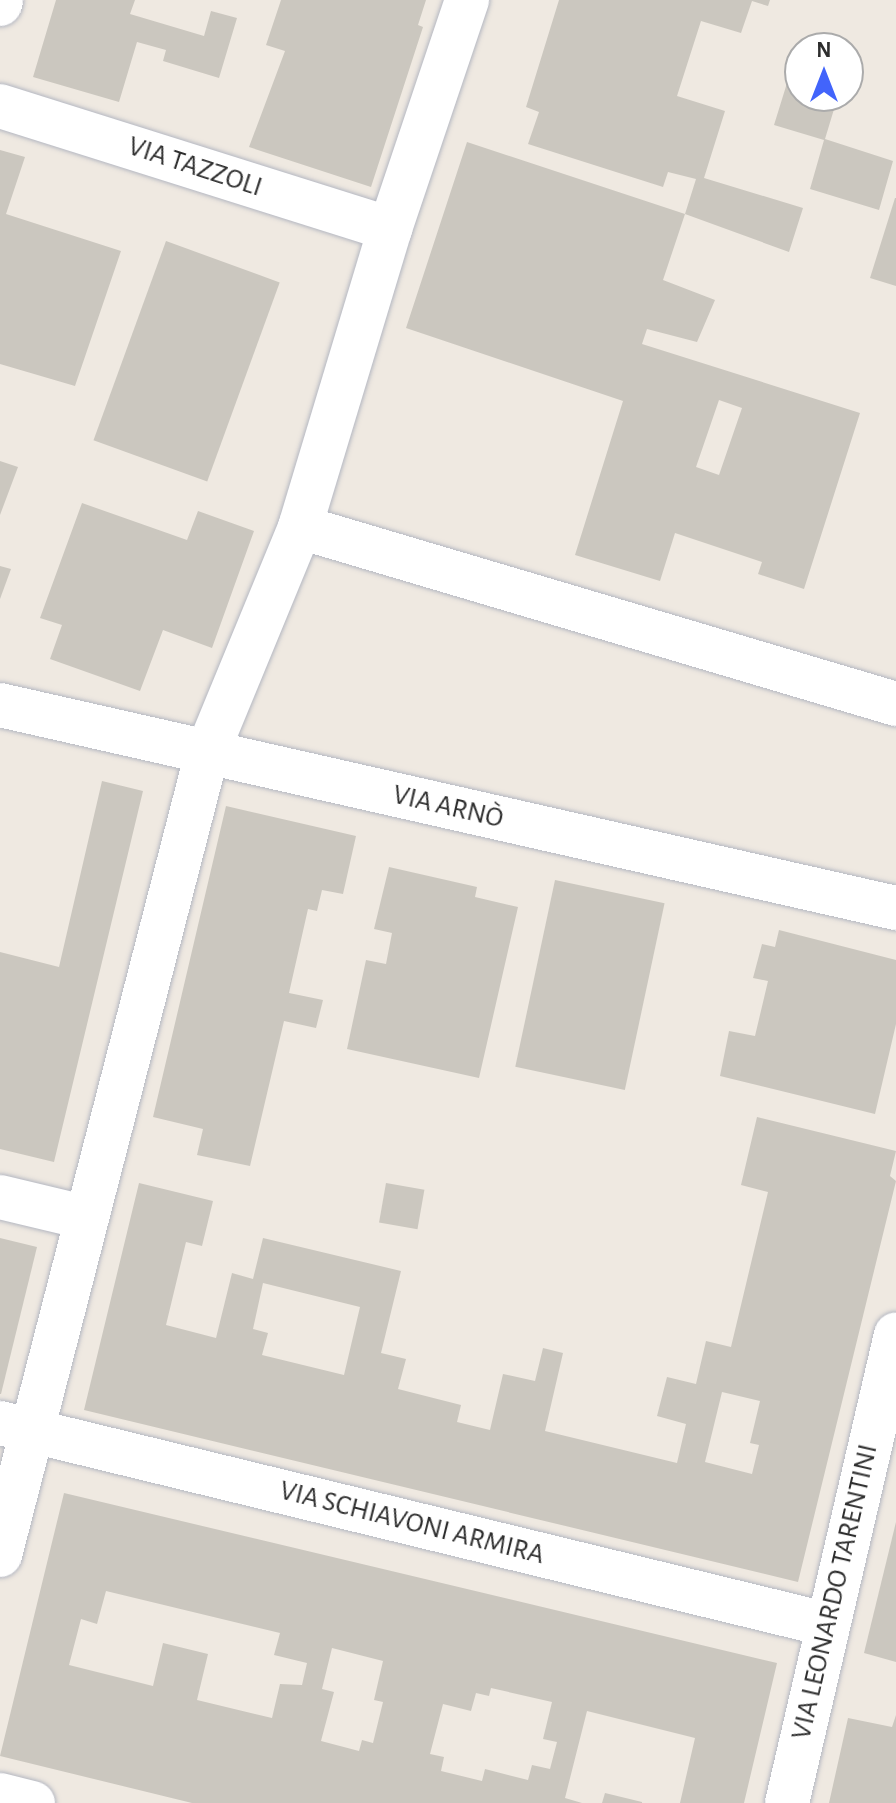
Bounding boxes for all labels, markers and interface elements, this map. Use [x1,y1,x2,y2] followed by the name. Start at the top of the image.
[784,32,864,112] north arrow
[816,39,832,61] text: N
[124,130,266,204] street label: VIA TAZZOLI
[390,778,506,836] street label: VIA ARNÒ
[785,1441,885,1743] street label: VIA LEONARDO TARENTINI
[276,1474,548,1572] street label: VIA SCHIAVONI ARMIRA

